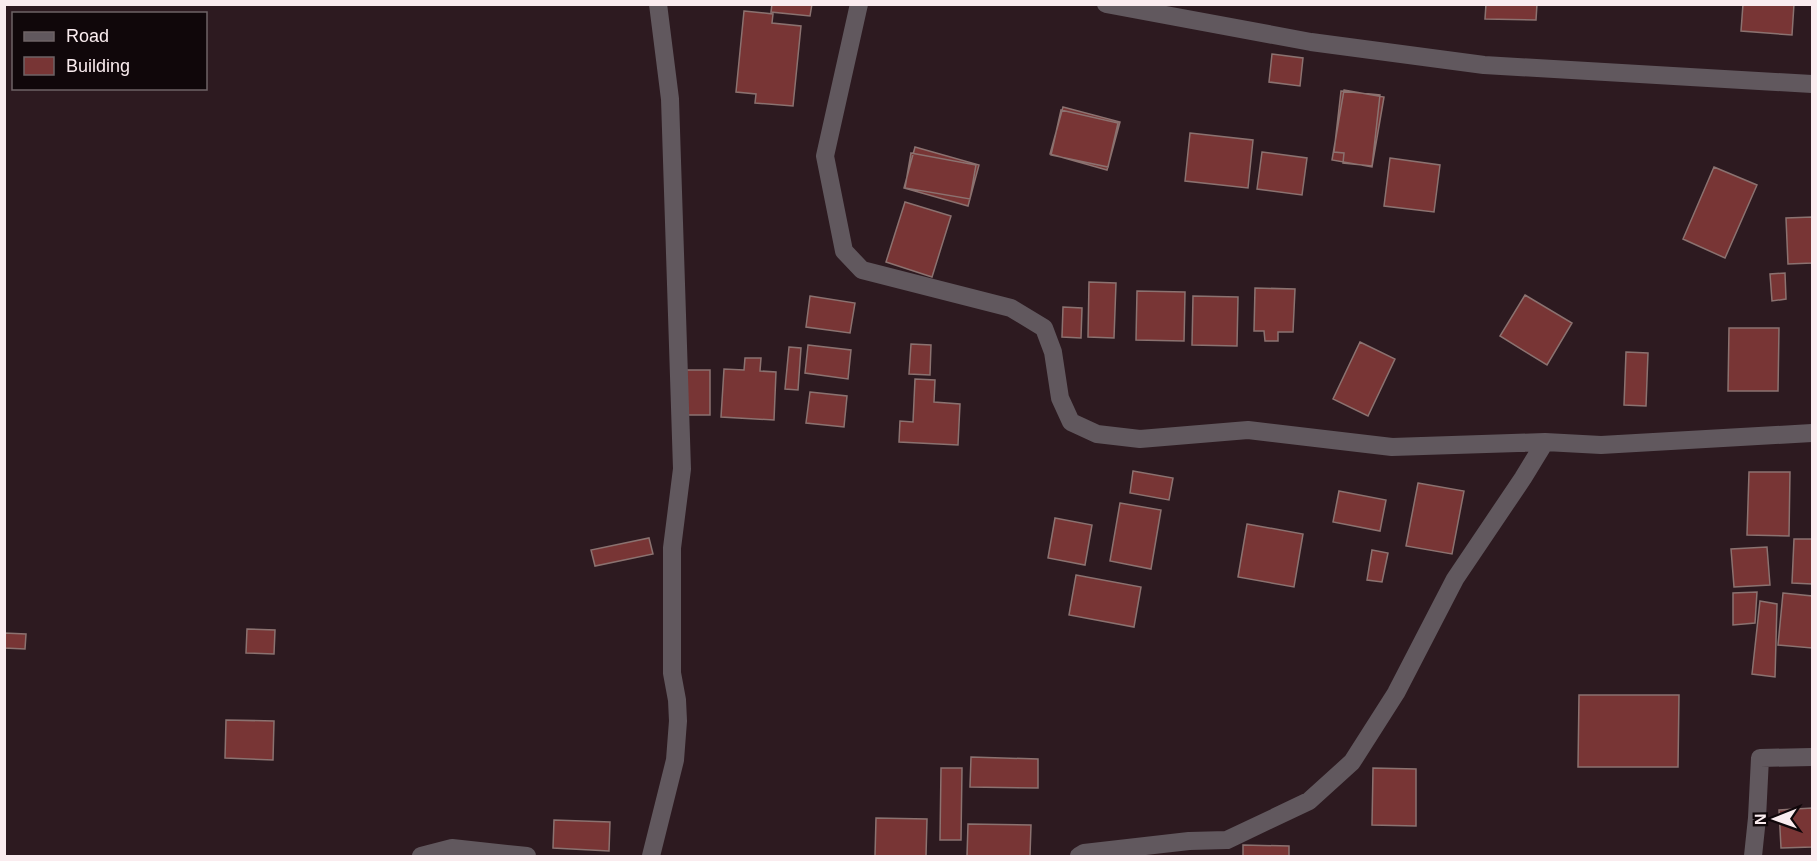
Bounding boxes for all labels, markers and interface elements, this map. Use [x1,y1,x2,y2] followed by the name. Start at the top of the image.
[12,12,207,90] legend
[66,26,109,46] text: Road
[66,56,130,76] text: Building
[1745,789,1805,849] north arrow
[1752,813,1769,825] text: N

